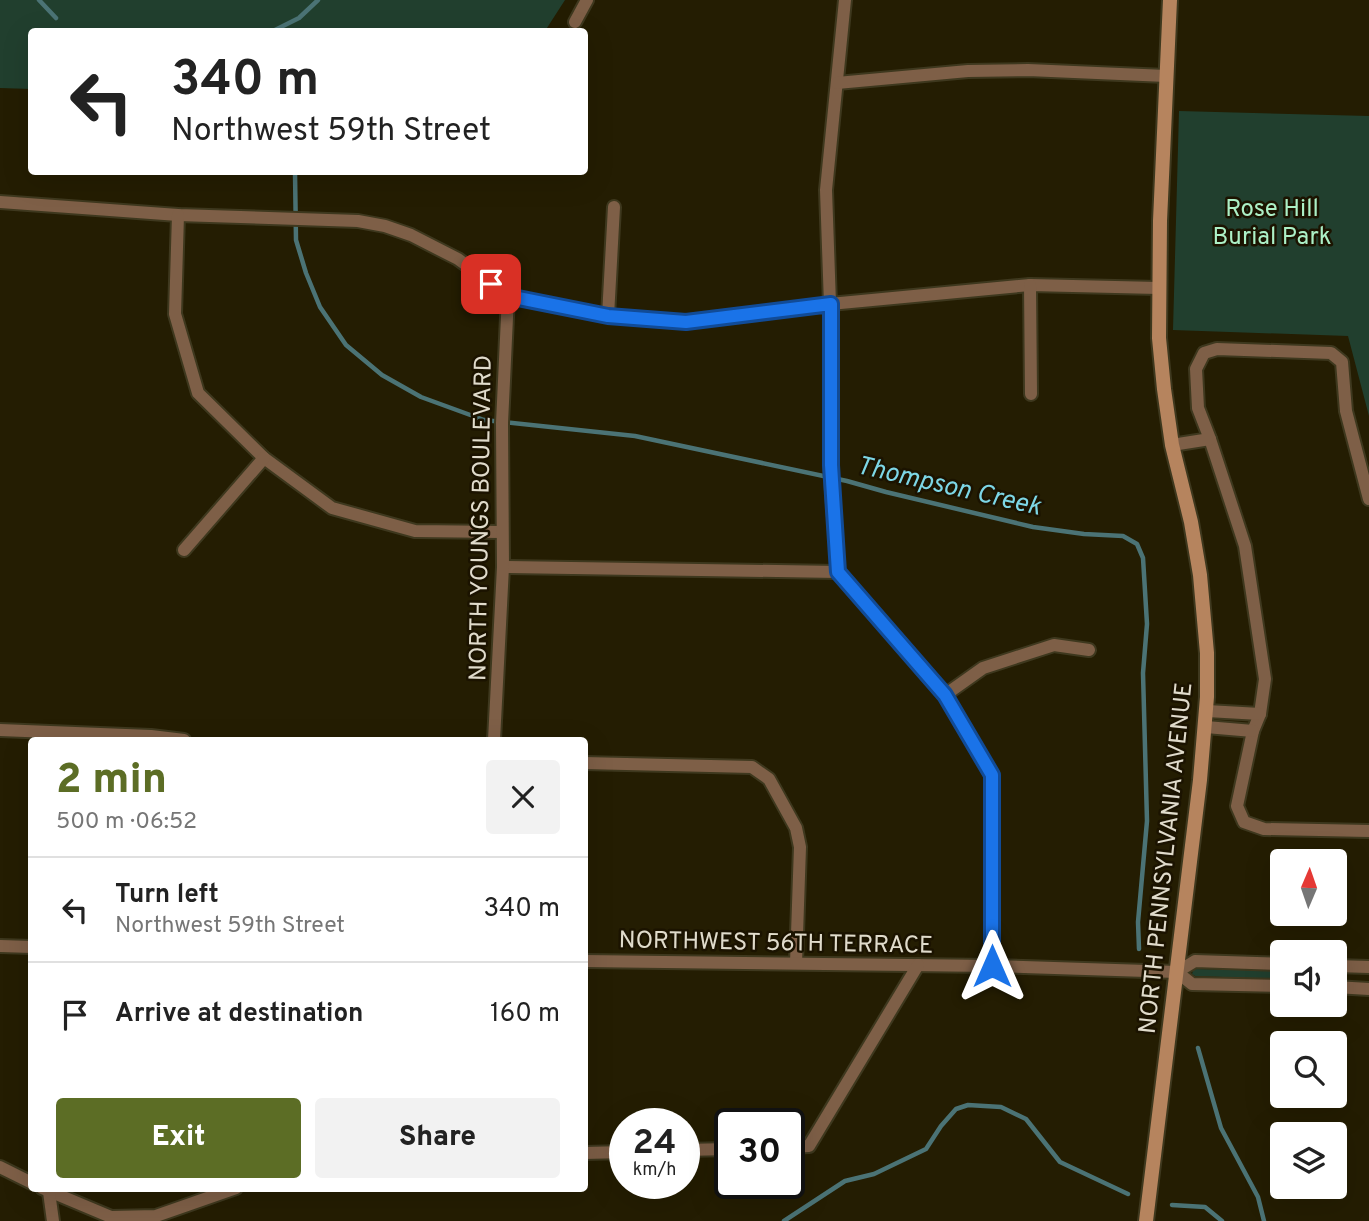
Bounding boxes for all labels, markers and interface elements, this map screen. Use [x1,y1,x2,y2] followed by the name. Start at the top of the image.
[171,51,319,113] text: 340 m
[56,56,147,147] icon: left
[171,112,491,152] text: Northwest 59th Street
[1213,195,1331,253] park label: Rose Hill Burial Park
[461,254,521,314] pin
[472,265,510,303] icon: arrive
[464,355,500,681] street label: NORTH YOUNGS BOULEVARD
[853,450,1045,525] water label: Thompson Creek
[1134,681,1200,1035] street label: NORTH PENNSYLVANIA AVENUE
[56,755,167,808] text: 2 min
[486,760,560,834] button: close
[56,808,197,837] text: 500 m · 06:52
[1270,849,1348,926] north arrow
[1270,849,1347,1199] map controls
[115,879,219,912] text: Turn left
[56,891,94,929] icon: left
[483,893,560,926] text: 340 m
[115,912,345,941] text: Northwest 59th Street
[618,926,934,962] street label: NORTHWEST 56TH TERRACE
[955,929,1029,1003] position arrow
[1270,940,1347,1017] button: sound
[56,996,94,1034] icon: arrive
[115,998,363,1031] text: Arrive at destination
[490,998,560,1031] text: 160 m
[1270,1031,1347,1108] button: search
[56,1098,301,1178] button: Exit
[315,1098,560,1178] button: Share
[714,1108,805,1199] speed limit sign: 30
[633,1122,676,1166] text: 24
[1270,1122,1347,1199] button: layers
[633,1159,676,1182] text: km/h

